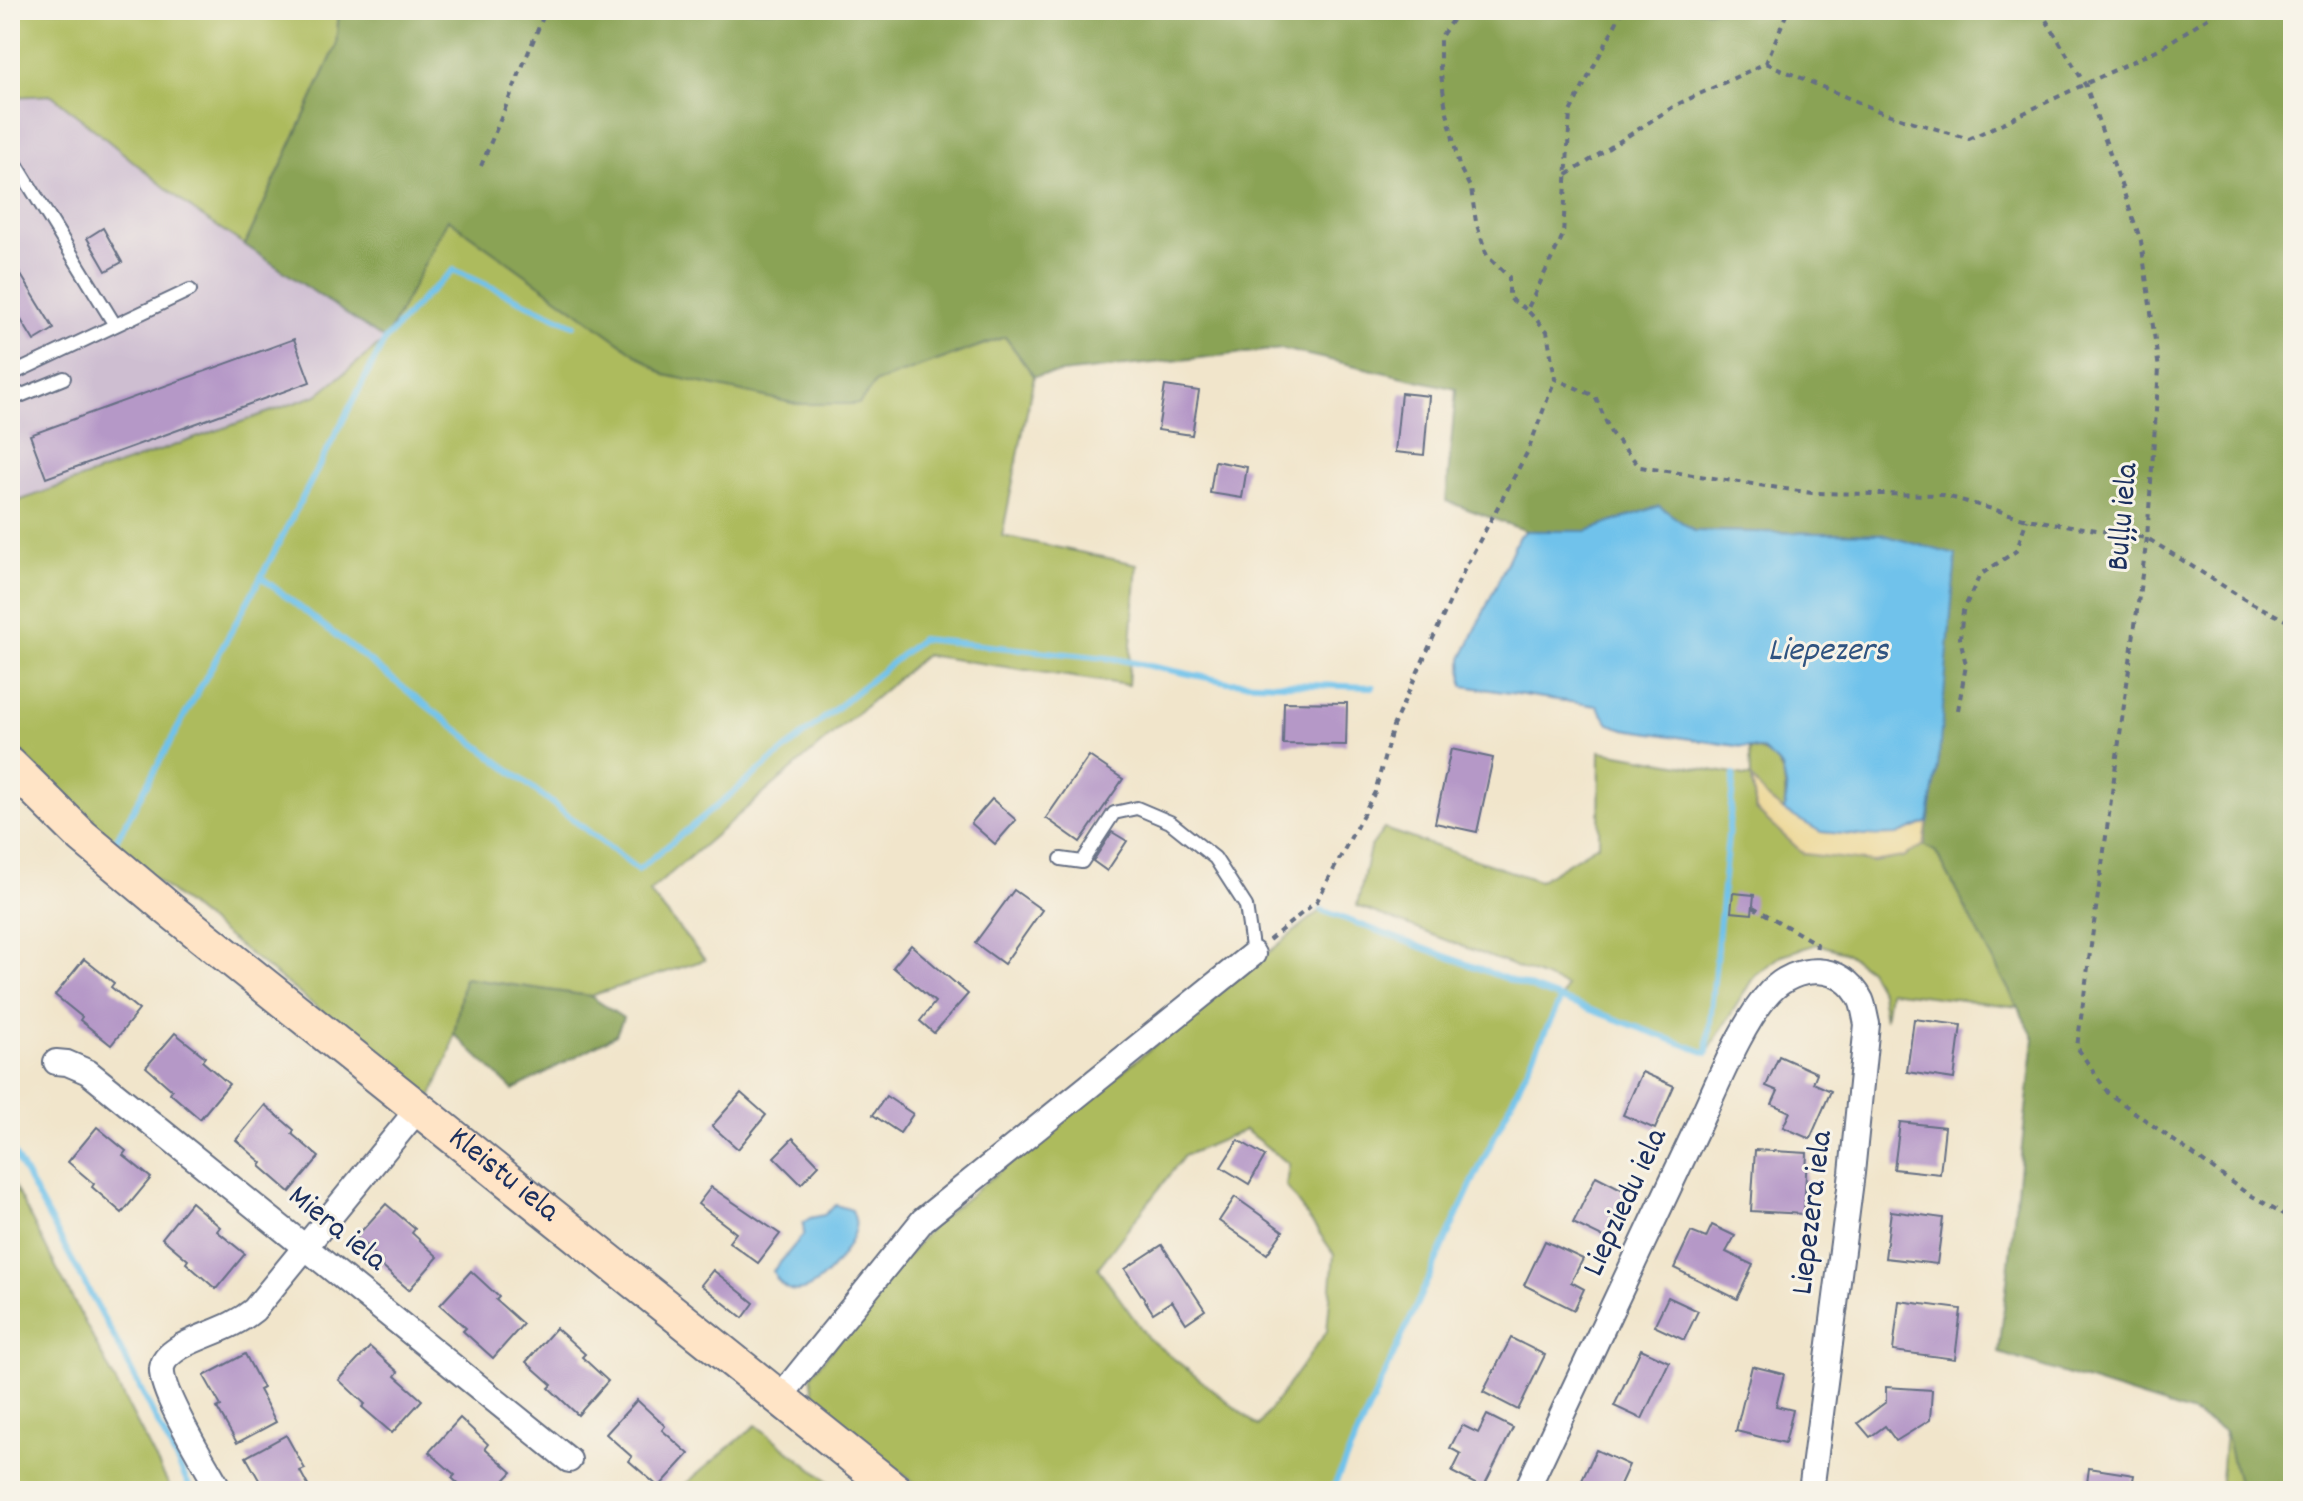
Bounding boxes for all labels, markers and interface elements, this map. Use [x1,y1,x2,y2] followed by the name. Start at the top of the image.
[2097,460,2153,573] street label: Buļļu iela
[1768,628,1890,677] water label: Liepezers
[437,1117,569,1236] street label: Kleistu iela
[1573,1121,1682,1285] street label: Liepziedu iela
[1781,1127,1847,1298] street label: Liepezera iela
[277,1176,396,1285] street label: Miera iela

